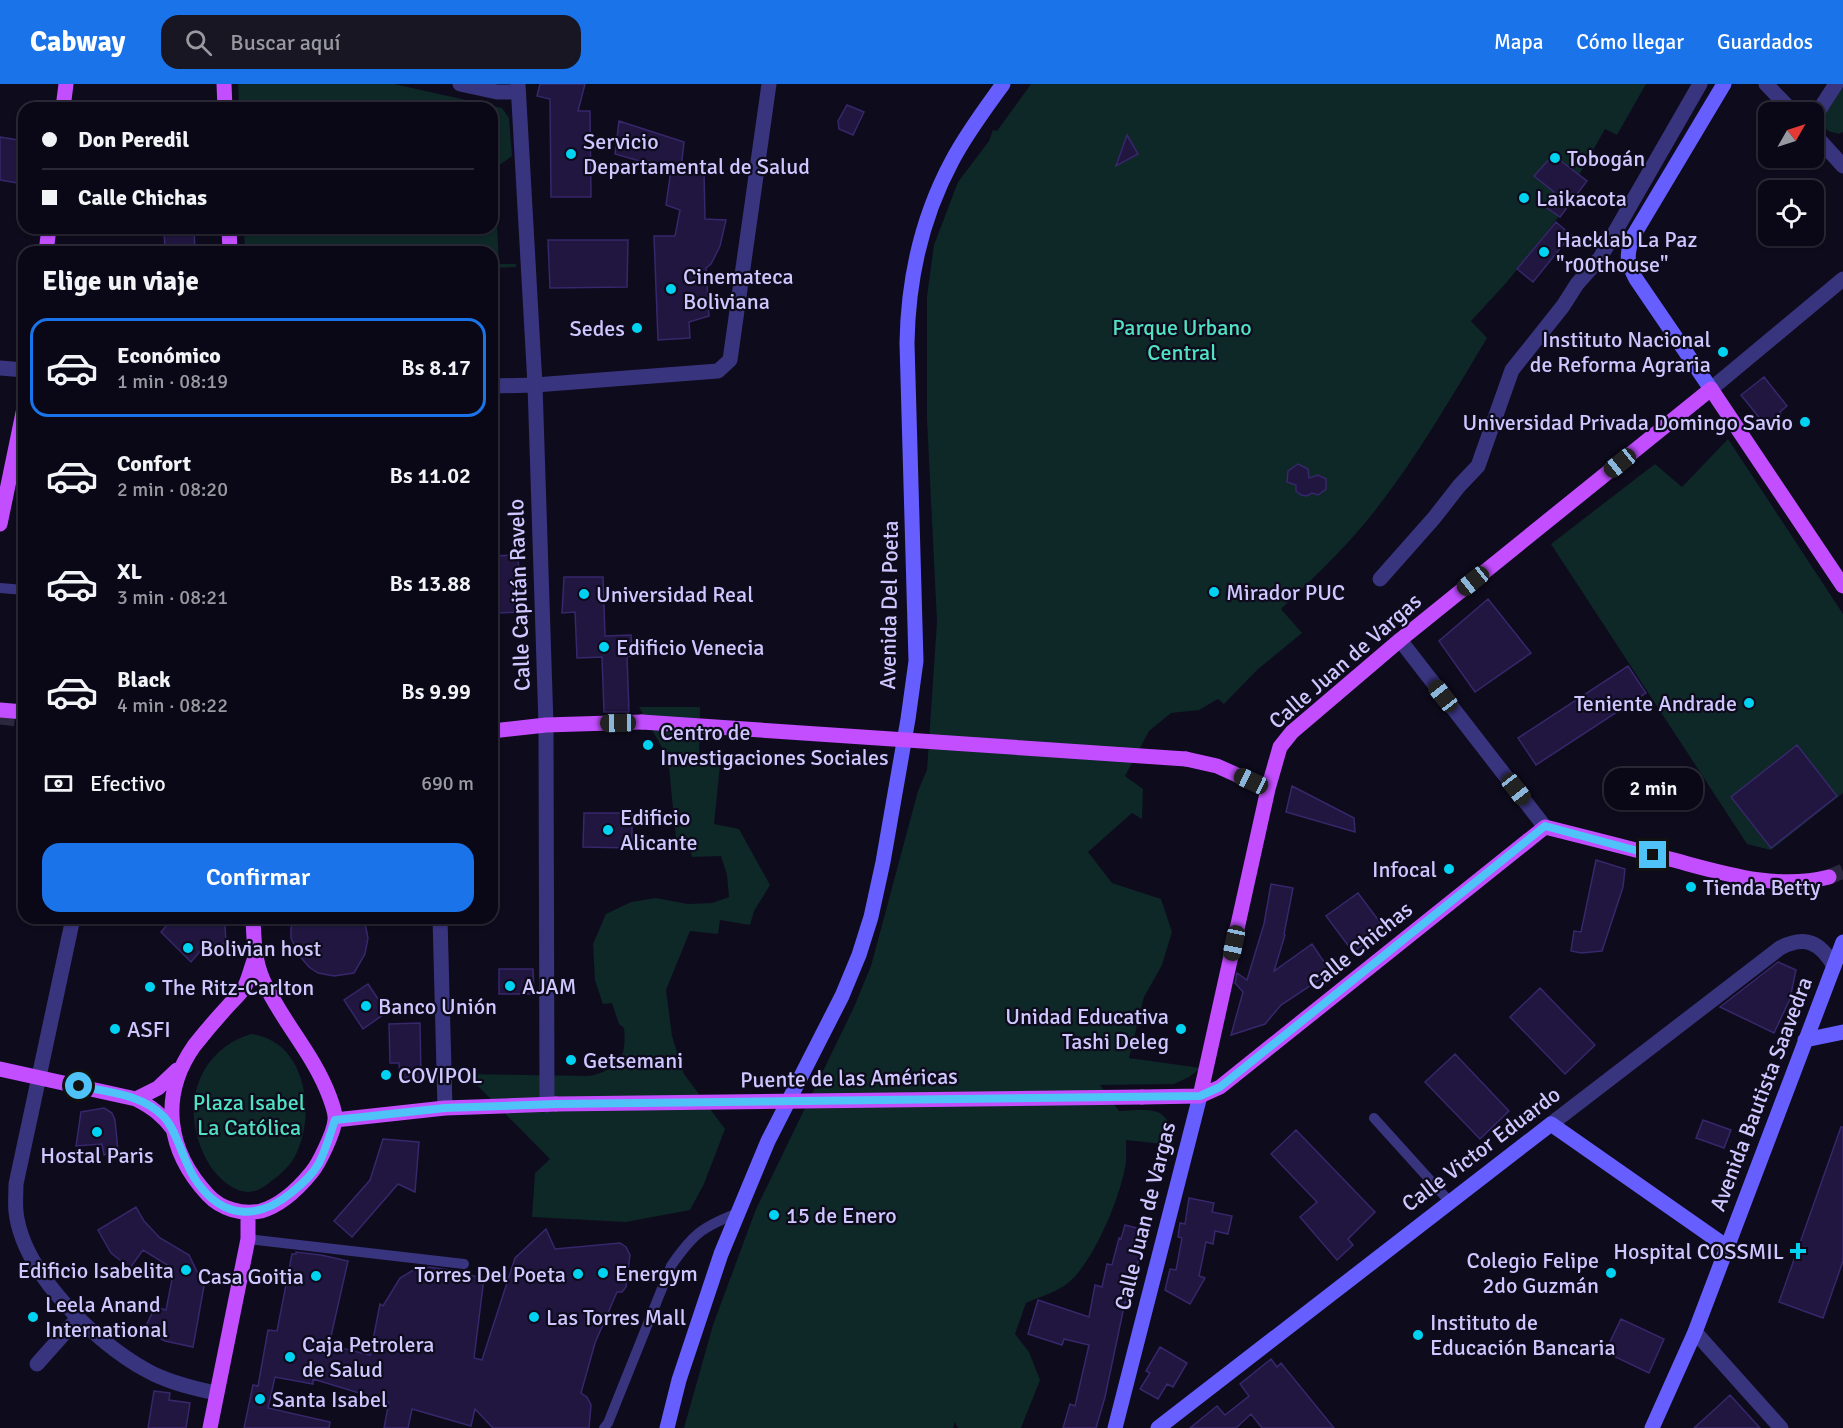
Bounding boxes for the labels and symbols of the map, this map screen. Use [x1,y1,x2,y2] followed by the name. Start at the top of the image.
[1758,102,1824,168] north arrow
[583,128,810,180] place label: Servicio Departamental de Salud
[1567,145,1645,172] place label: Tobogán
[564,147,578,161] marker: Servicio Departamental de Salud
[1548,151,1562,165] marker: Tobogán
[1536,185,1627,212] place label: Laikacota
[1517,191,1531,205] marker: Laikacota
[1556,226,1697,278] place label: Hacklab La Paz "r00thouse"
[1537,245,1551,259] marker: Hacklab La Paz "r00thouse"
[683,263,794,315] place label: Cinemateca Boliviana
[664,282,678,296] marker: Cinemateca Boliviana
[1112,314,1252,366] park label: Parque Urbano Central
[569,315,625,342] place label: Sedes
[630,321,644,335] marker: Sedes
[1530,326,1711,378] place label: Instituto Nacional de Reforma Agraria
[1716,345,1730,359] marker: Instituto Nacional de Reforma Agraria
[1463,409,1793,436] place label: Universidad Privada Domingo Savio
[1798,415,1812,429] marker: Universidad Privada Domingo Savio
[1600,445,1640,481] car
[502,498,536,692] street label: Calle Capitán Ravelo
[874,520,904,690] street label: Avenida Del Poeta
[1453,563,1493,599] car
[1226,579,1345,606] place label: Mirador PUC
[596,581,754,608] place label: Universidad Real
[1207,585,1221,599] marker: Mirador PUC
[577,587,591,601] marker: Universidad Real
[1263,587,1427,735] street label: Calle Juan de Vargas
[616,634,765,661] place label: Edificio Venecia
[597,640,611,654] marker: Edificio Venecia
[1425,676,1461,716] car
[1574,690,1737,717] place label: Teniente Andrade
[1742,696,1756,710] marker: Teniente Andrade
[600,714,636,732] car
[660,719,889,771] place label: Centro de Investigaciones Sociales
[641,738,655,752] marker: Centro de Investigaciones Sociales
[1231,765,1271,797] car
[1604,768,1702,810] callout: 2 min
[1498,769,1534,809] car
[620,804,698,856] place label: Edificio Alicante
[601,823,615,837] marker: Edificio Alicante
[1639,841,1666,868] route end
[1372,856,1437,883] place label: Infocal
[1442,862,1456,876] marker: Infocal
[1703,874,1821,901] place label: Tienda Betty
[1684,880,1698,894] marker: Tienda Betty
[1302,896,1418,996] street label: Calle Chichas
[1221,924,1247,962] car
[200,935,322,962] place label: Bolivian host
[181,941,195,955] marker: Bolivian host
[522,973,577,1000] place label: AJAM
[1704,973,1818,1215] street label: Avenida Bautista Saavedra
[162,974,314,1001] place label: The Ritz-Carlton
[503,979,517,993] marker: AJAM
[143,980,157,994] marker: The Ritz-Carlton
[378,993,497,1020] place label: Banco Unión
[359,999,373,1013] marker: Banco Unión
[1005,1003,1169,1055] place label: Unidad Educativa Tashi Deleg
[127,1016,171,1043] place label: ASFI
[108,1022,122,1036] marker: ASFI
[1174,1022,1188,1036] marker: Unidad Educativa Tashi Deleg
[583,1047,683,1074] place label: Getsemani
[564,1053,578,1067] marker: Getsemani
[398,1062,483,1089] place label: COVIPOL
[740,1063,958,1093] street label: Puente de las Américas
[379,1068,393,1082] marker: COVIPOL
[65,1072,92,1099] route start
[1396,1081,1566,1217] street label: Calle Victor Eduardo
[193,1089,305,1141] park label: Plaza Isabel La Católica
[1109,1119,1181,1313] street label: Calle Juan de Vargas
[90,1125,104,1139] marker: Hostal Paris
[40,1142,154,1169] place label: Hostal Paris
[786,1202,897,1229] place label: 15 de Enero
[767,1208,781,1222] marker: 15 de Enero
[1613,1238,1784,1265] place label: Hospital COSSMIL
[1789,1242,1807,1260] marker: Hospital COSSMIL
[1467,1247,1599,1299] place label: Colegio Felipe 2do Guzmán
[18,1257,174,1284] place label: Edificio Isabelita
[615,1260,698,1287] place label: Energym
[415,1261,566,1288] place label: Torres Del Poeta
[179,1263,193,1277] marker: Edificio Isabelita
[198,1263,304,1290] place label: Casa Goitia
[596,1266,610,1280] marker: Energym
[1604,1266,1618,1280] marker: Colegio Felipe 2do Guzmán
[571,1267,585,1281] marker: Torres Del Poeta
[309,1269,323,1283] marker: Casa Goitia
[45,1291,168,1343] place label: Leela Anand International
[546,1304,686,1331] place label: Las Torres Mall
[1430,1309,1616,1361] place label: Instituto de Educación Bancaria
[26,1310,40,1324] marker: Leela Anand International
[527,1310,541,1324] marker: Las Torres Mall
[1411,1328,1425,1342] marker: Instituto de Educación Bancaria
[302,1331,434,1383] place label: Caja Petrolera de Salud
[283,1350,297,1364] marker: Caja Petrolera de Salud
[272,1386,387,1413] place label: Santa Isabel
[253,1392,267,1406] marker: Santa Isabel

